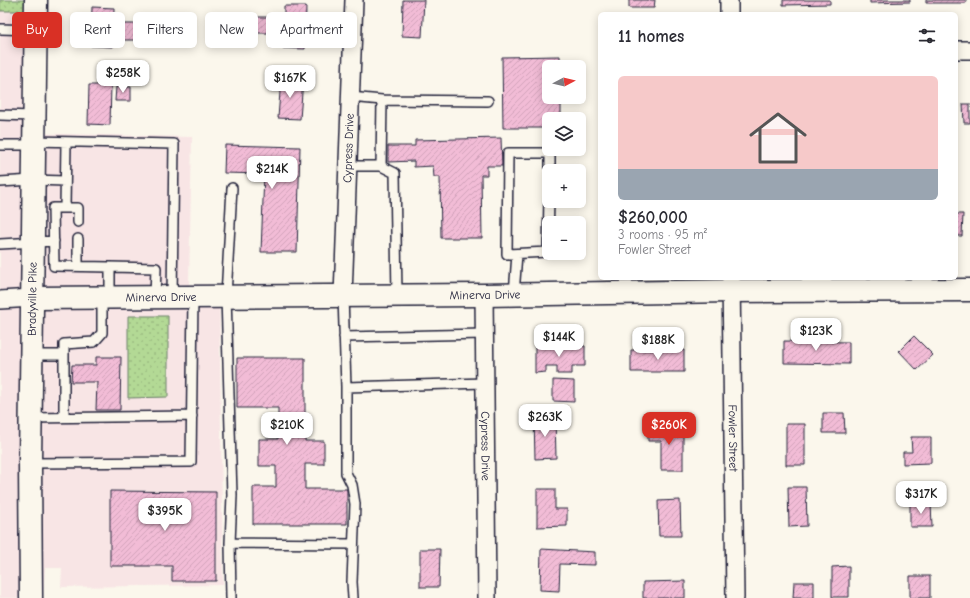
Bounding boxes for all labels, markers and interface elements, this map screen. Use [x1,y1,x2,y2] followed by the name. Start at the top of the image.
[12,12,62,48] chip: Buy
[70,12,125,48] chip: Rent
[133,12,197,48] chip: Filters
[205,12,258,48] chip: New
[266,12,357,48] chip: Apartment
[916,25,938,47] icon: filters
[618,27,684,46] text: 11 homes
[95,60,151,94] pin: $258K
[542,60,586,104] north arrow
[542,60,586,260] map controls
[105,65,141,80] text: $258K
[262,65,318,99] pin: $167K
[274,70,306,85] text: $167K
[742,102,814,174] icon: home
[542,112,586,156] button: layers
[340,113,357,183] street label: Cypress Drive
[244,156,300,190] pin: $214K
[256,161,288,176] text: $214K
[542,164,586,208] button: +
[618,208,688,227] text: $260,000
[542,216,586,260] button: −
[618,227,707,242] text: 3 rooms · 95 m²
[618,242,691,257] text: Fowler Street
[25,262,40,336] street label: Bradyville Pike
[449,287,521,302] street label: Minerva Drive
[125,290,197,304] street label: Minerva Drive
[788,318,844,352] pin: $123K
[799,323,833,338] text: $123K
[531,324,587,358] pin: $144K
[630,327,686,361] pin: $188K
[543,329,575,344] text: $144K
[641,332,675,347] text: $188K
[517,404,573,438] pin: $263K
[726,404,740,472] street label: Fowler Street
[528,409,562,424] text: $263K
[478,411,493,481] street label: Cypress Drive
[259,412,315,446] pin: $210K
[641,412,697,446] pin: $260K
[270,417,304,432] text: $210K
[651,417,687,432] text: $260K
[893,481,949,515] pin: $317K
[905,486,937,501] text: $317K
[137,498,193,532] pin: $395K
[147,503,183,518] text: $395K

